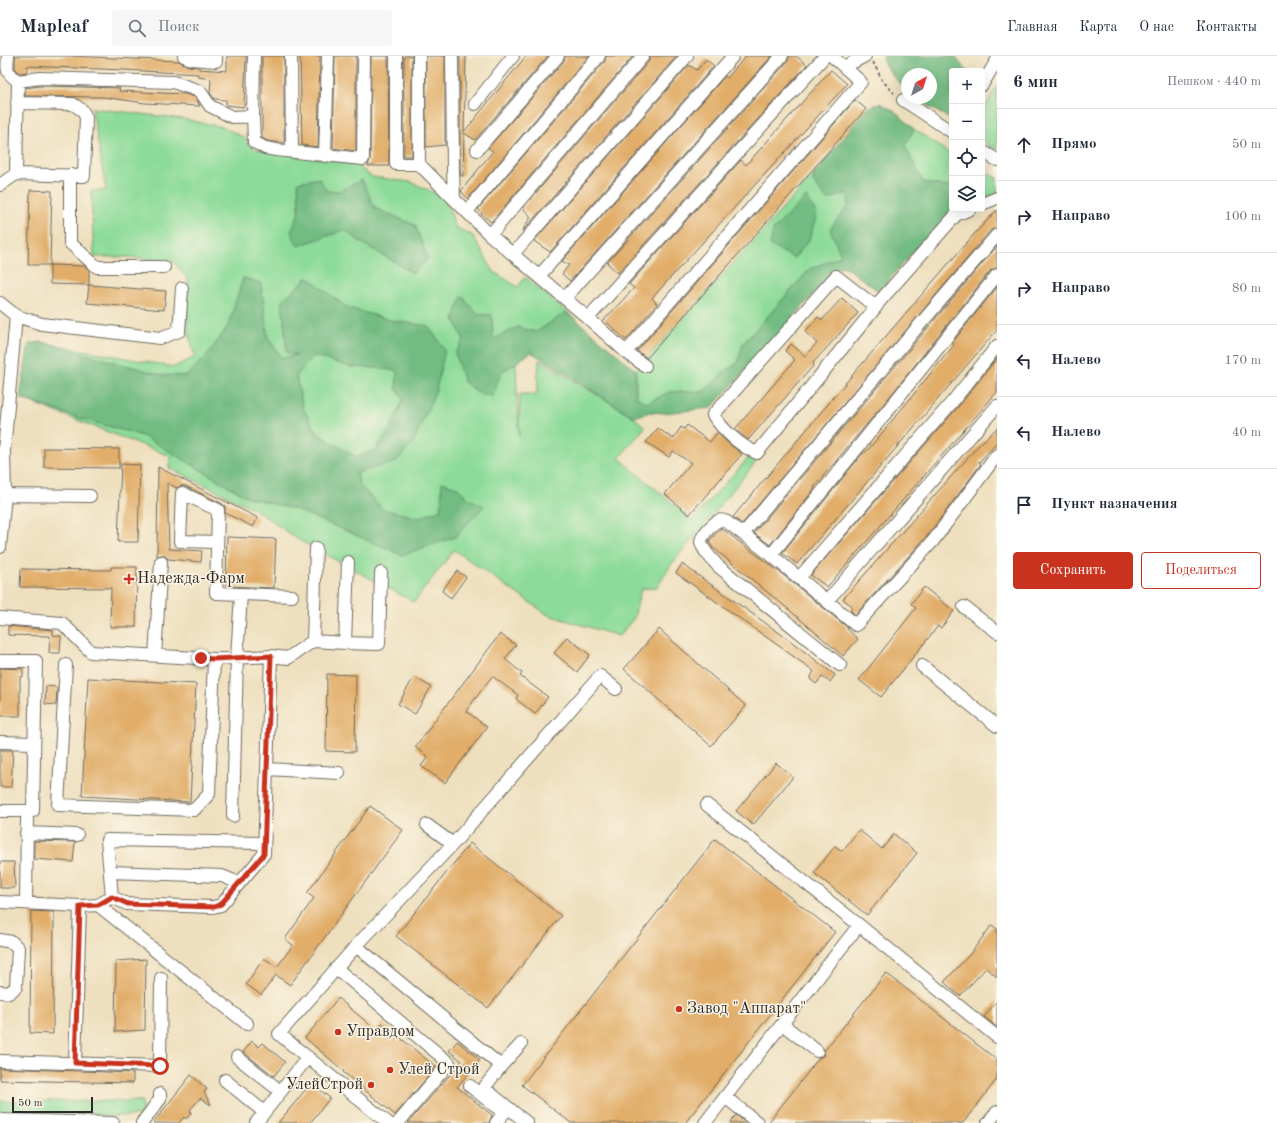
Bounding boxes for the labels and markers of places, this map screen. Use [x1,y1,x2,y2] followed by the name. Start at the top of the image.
[137,571,245,587] place label: Надежда-Фарм
[124,574,134,584] marker: Надежда-Фарм
[687,1001,806,1017] place label: Завод "Аппарат"
[674,1004,684,1014] marker: Завод "Аппарат"
[346,1024,415,1040] place label: Управдом
[333,1027,343,1037] marker: Управдом
[398,1062,480,1078] place label: Улей Строй
[385,1065,395,1075] marker: Улей Строй
[286,1077,363,1093] place label: УлейСтрой
[366,1080,376,1090] marker: УлейСтрой

